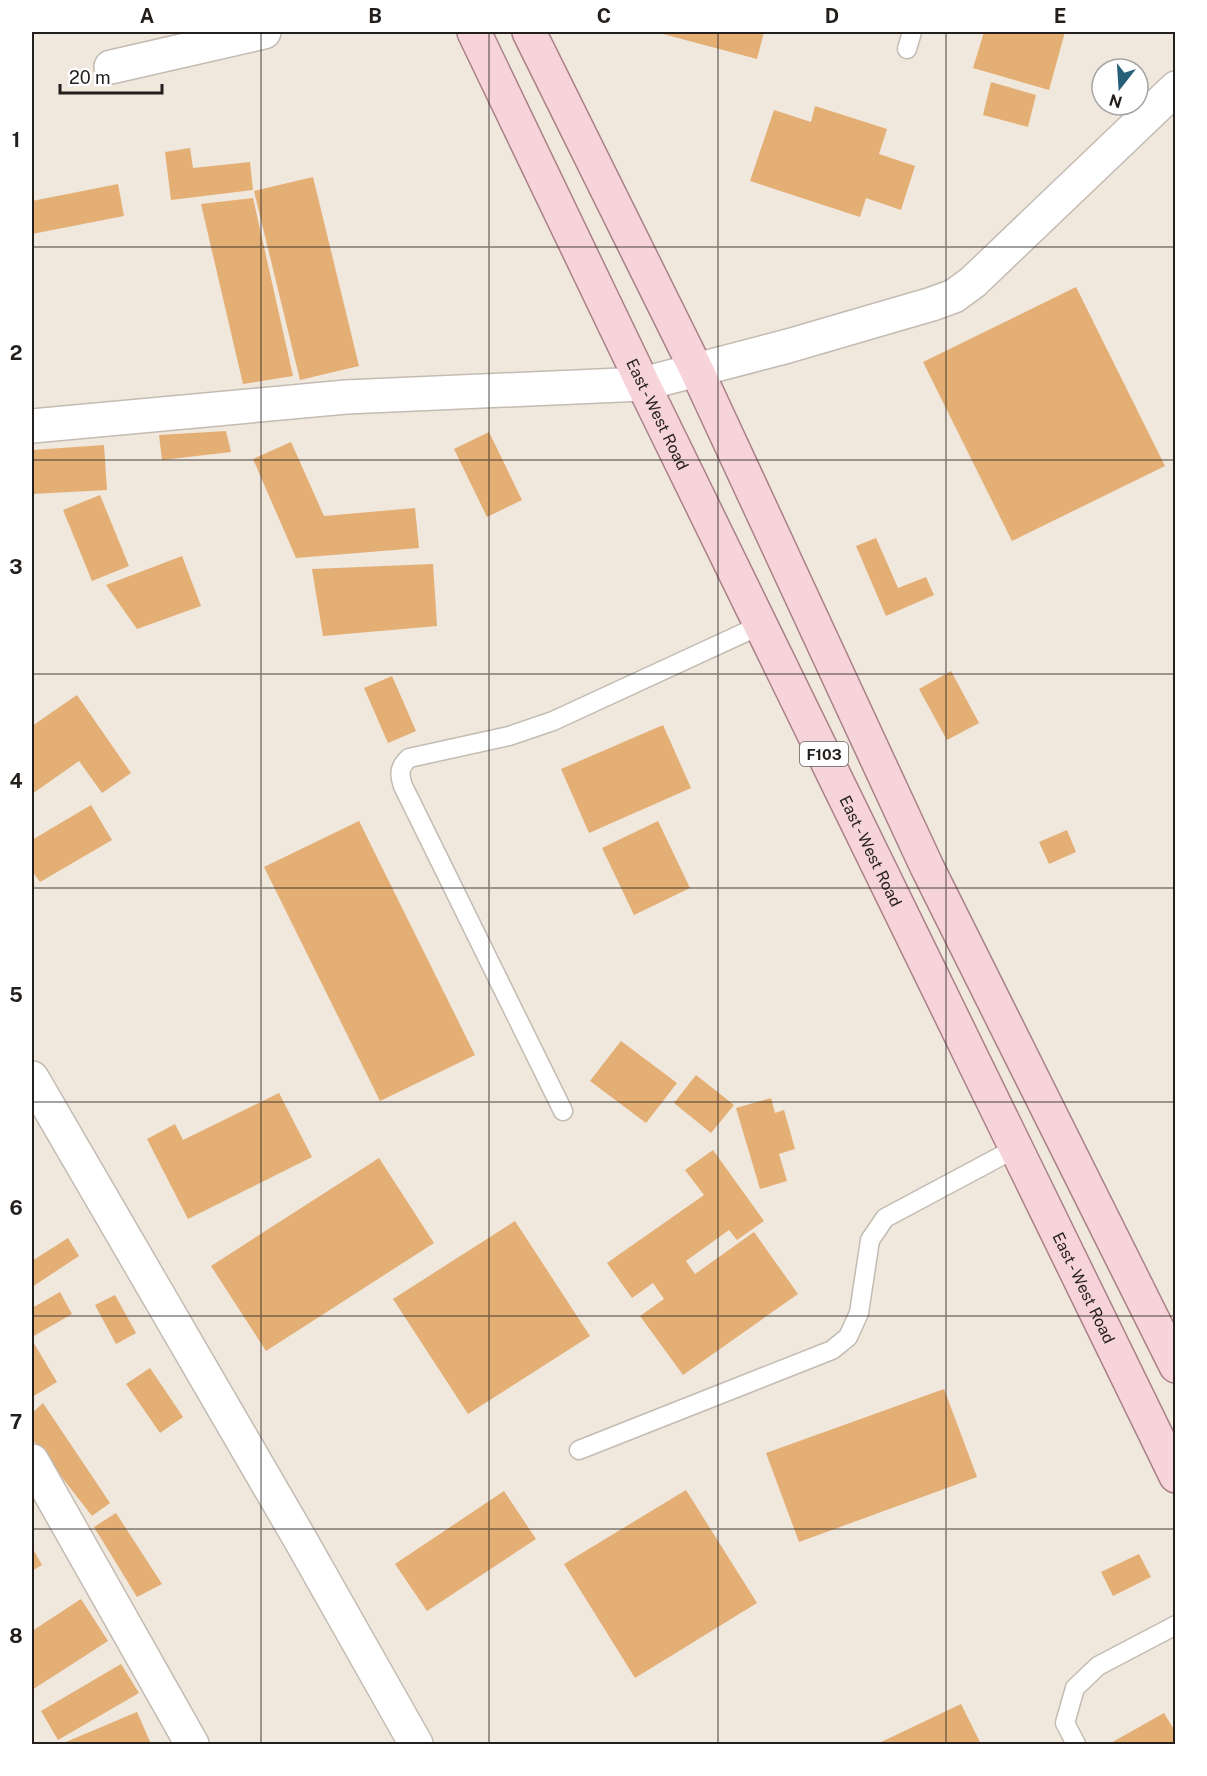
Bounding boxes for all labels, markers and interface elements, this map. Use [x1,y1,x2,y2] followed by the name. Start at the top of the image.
[140,4,154,28] text: A
[368,4,382,28] text: B
[597,4,611,28] text: C
[825,4,839,28] text: D
[1054,4,1066,28] text: E
[60,57,162,95] scale bar
[1090,57,1150,117] north arrow
[69,67,111,88] text: 20 m
[1107,90,1125,112] text: N
[12,128,20,152] text: 1
[10,341,22,365] text: 2
[623,355,693,473] street label: East - West Road
[9,555,23,579] text: 3
[800,742,848,766] road number: F103
[9,769,23,793] text: 4
[836,792,906,910] street label: East - West Road
[9,983,23,1007] text: 5
[9,1196,23,1220] text: 6
[1049,1229,1119,1346] street label: East - West Road
[10,1410,22,1434] text: 7
[9,1624,23,1648] text: 8

